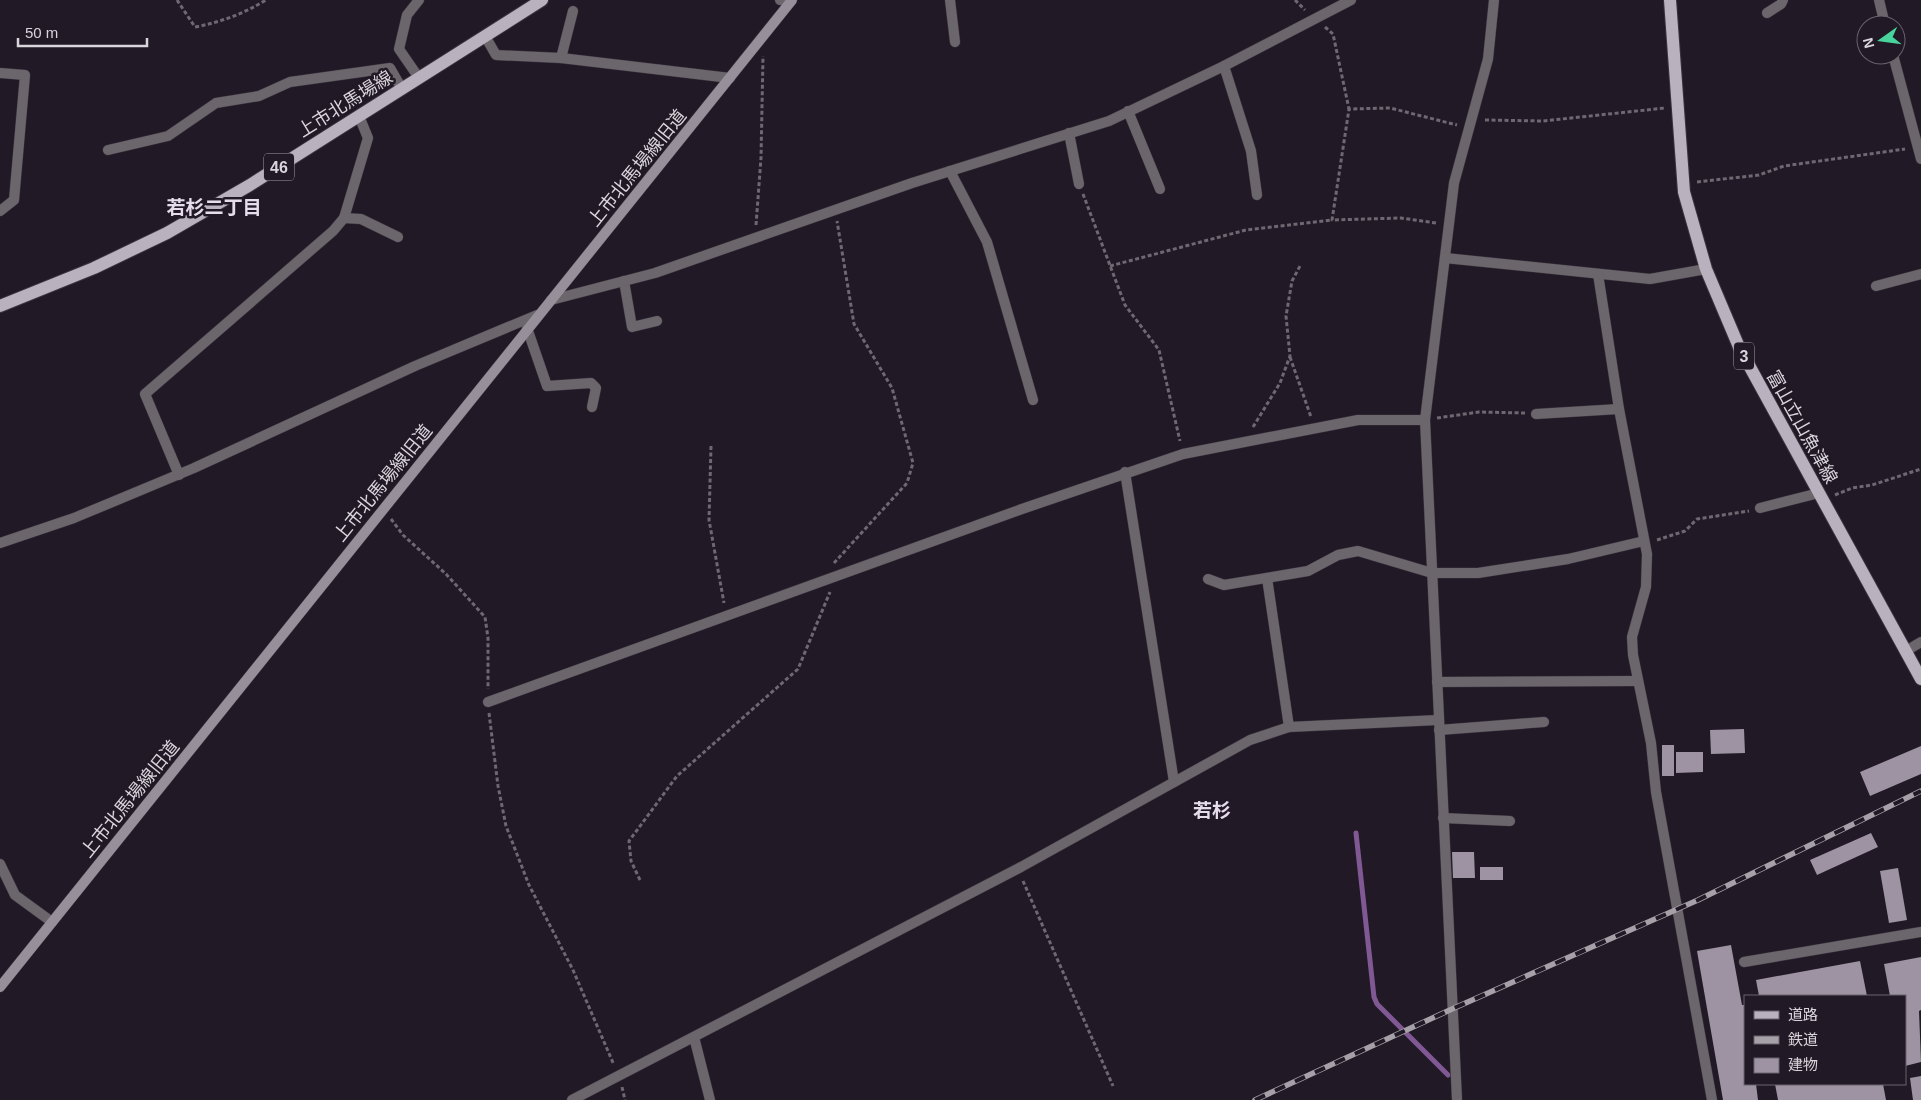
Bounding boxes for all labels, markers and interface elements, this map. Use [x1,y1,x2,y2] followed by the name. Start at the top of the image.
[18,15,146,47] scale bar
[1856,15,1906,65] north arrow
[25,24,58,41] text: 50 m
[1859,36,1877,50] text: N
[294,67,396,141] street label: 上市北馬場線
[584,106,690,230] street label: 上市北馬場線旧道
[264,154,294,180] road number: 46
[166,197,262,218] district label: 若杉二丁目
[1734,342,1754,370] road number: 3
[1763,367,1841,487] street label: 富山立山魚津線
[330,421,436,545] street label: 上市北馬場線旧道
[77,737,183,861] street label: 上市北馬場線旧道
[1193,800,1231,821] district label: 若杉
[1744,995,1906,1085] legend
[1788,1006,1818,1023] text: 道路
[1788,1031,1818,1048] text: 鉄道
[1788,1056,1818,1073] text: 建物

